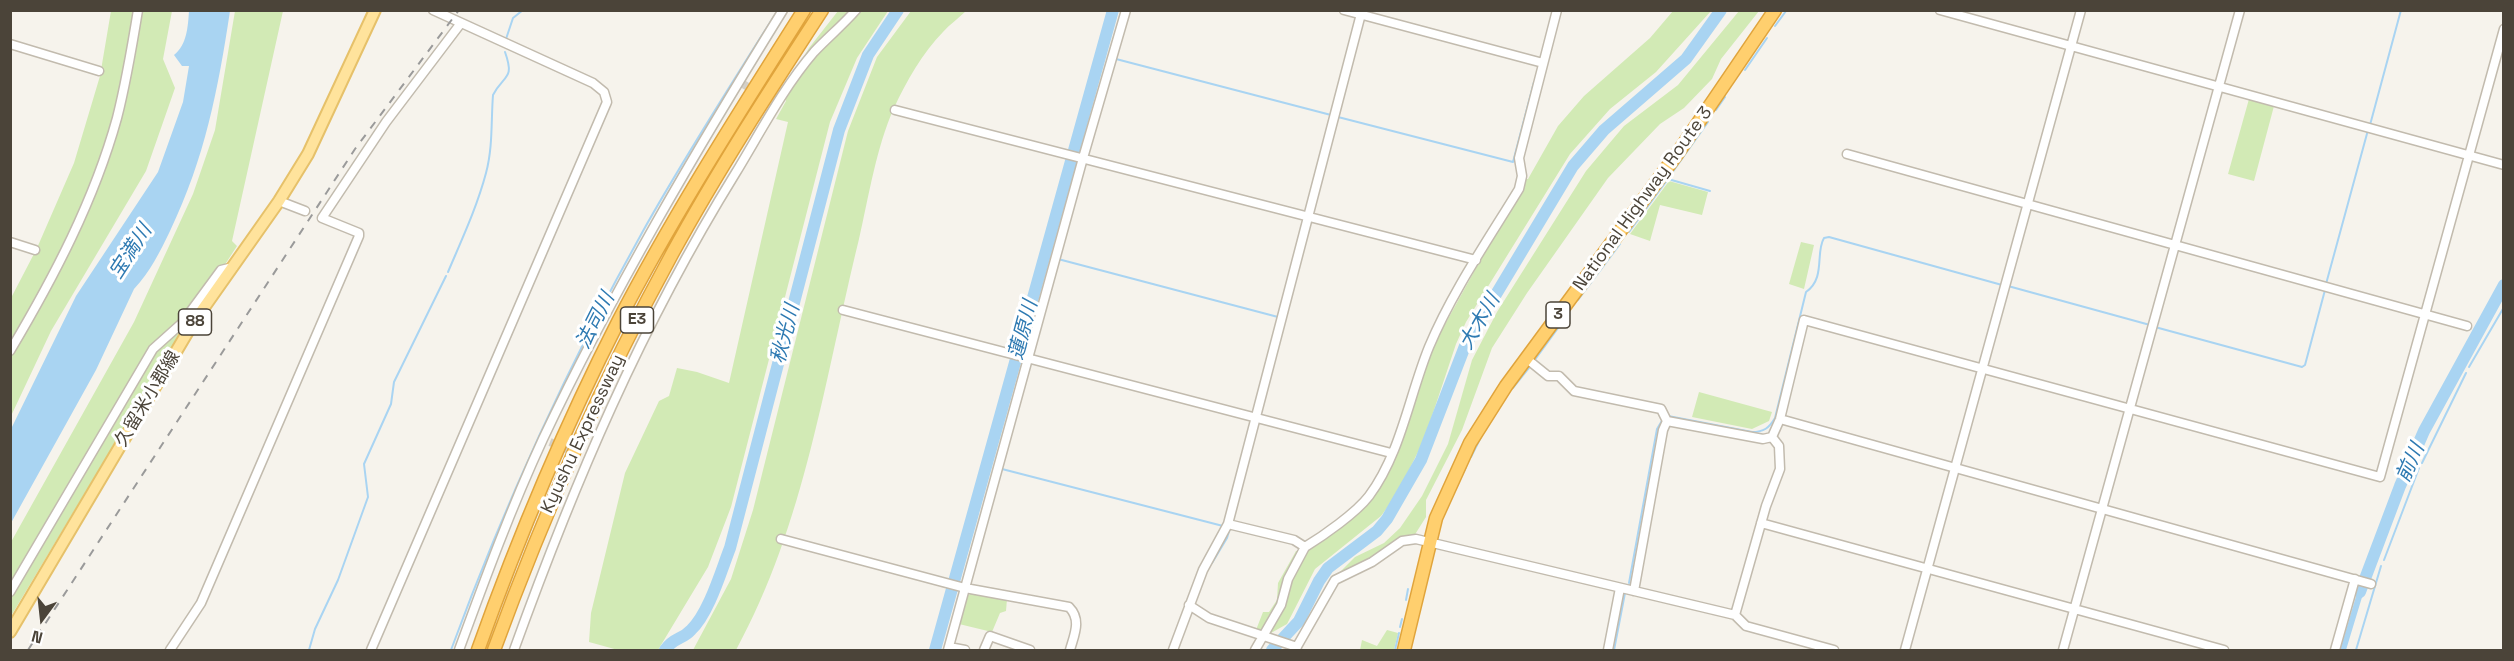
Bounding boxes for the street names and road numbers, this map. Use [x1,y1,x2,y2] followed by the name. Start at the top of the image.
[1569,103,1717,295] street label: National Highway Route 3
[1546,302,1570,328] road number: 3
[620,307,654,333] road number: E3
[178,309,212,335] road number: 88
[111,347,185,451] street label: 久留米小郡線
[537,351,629,517] street label: Kyushu Expressway

